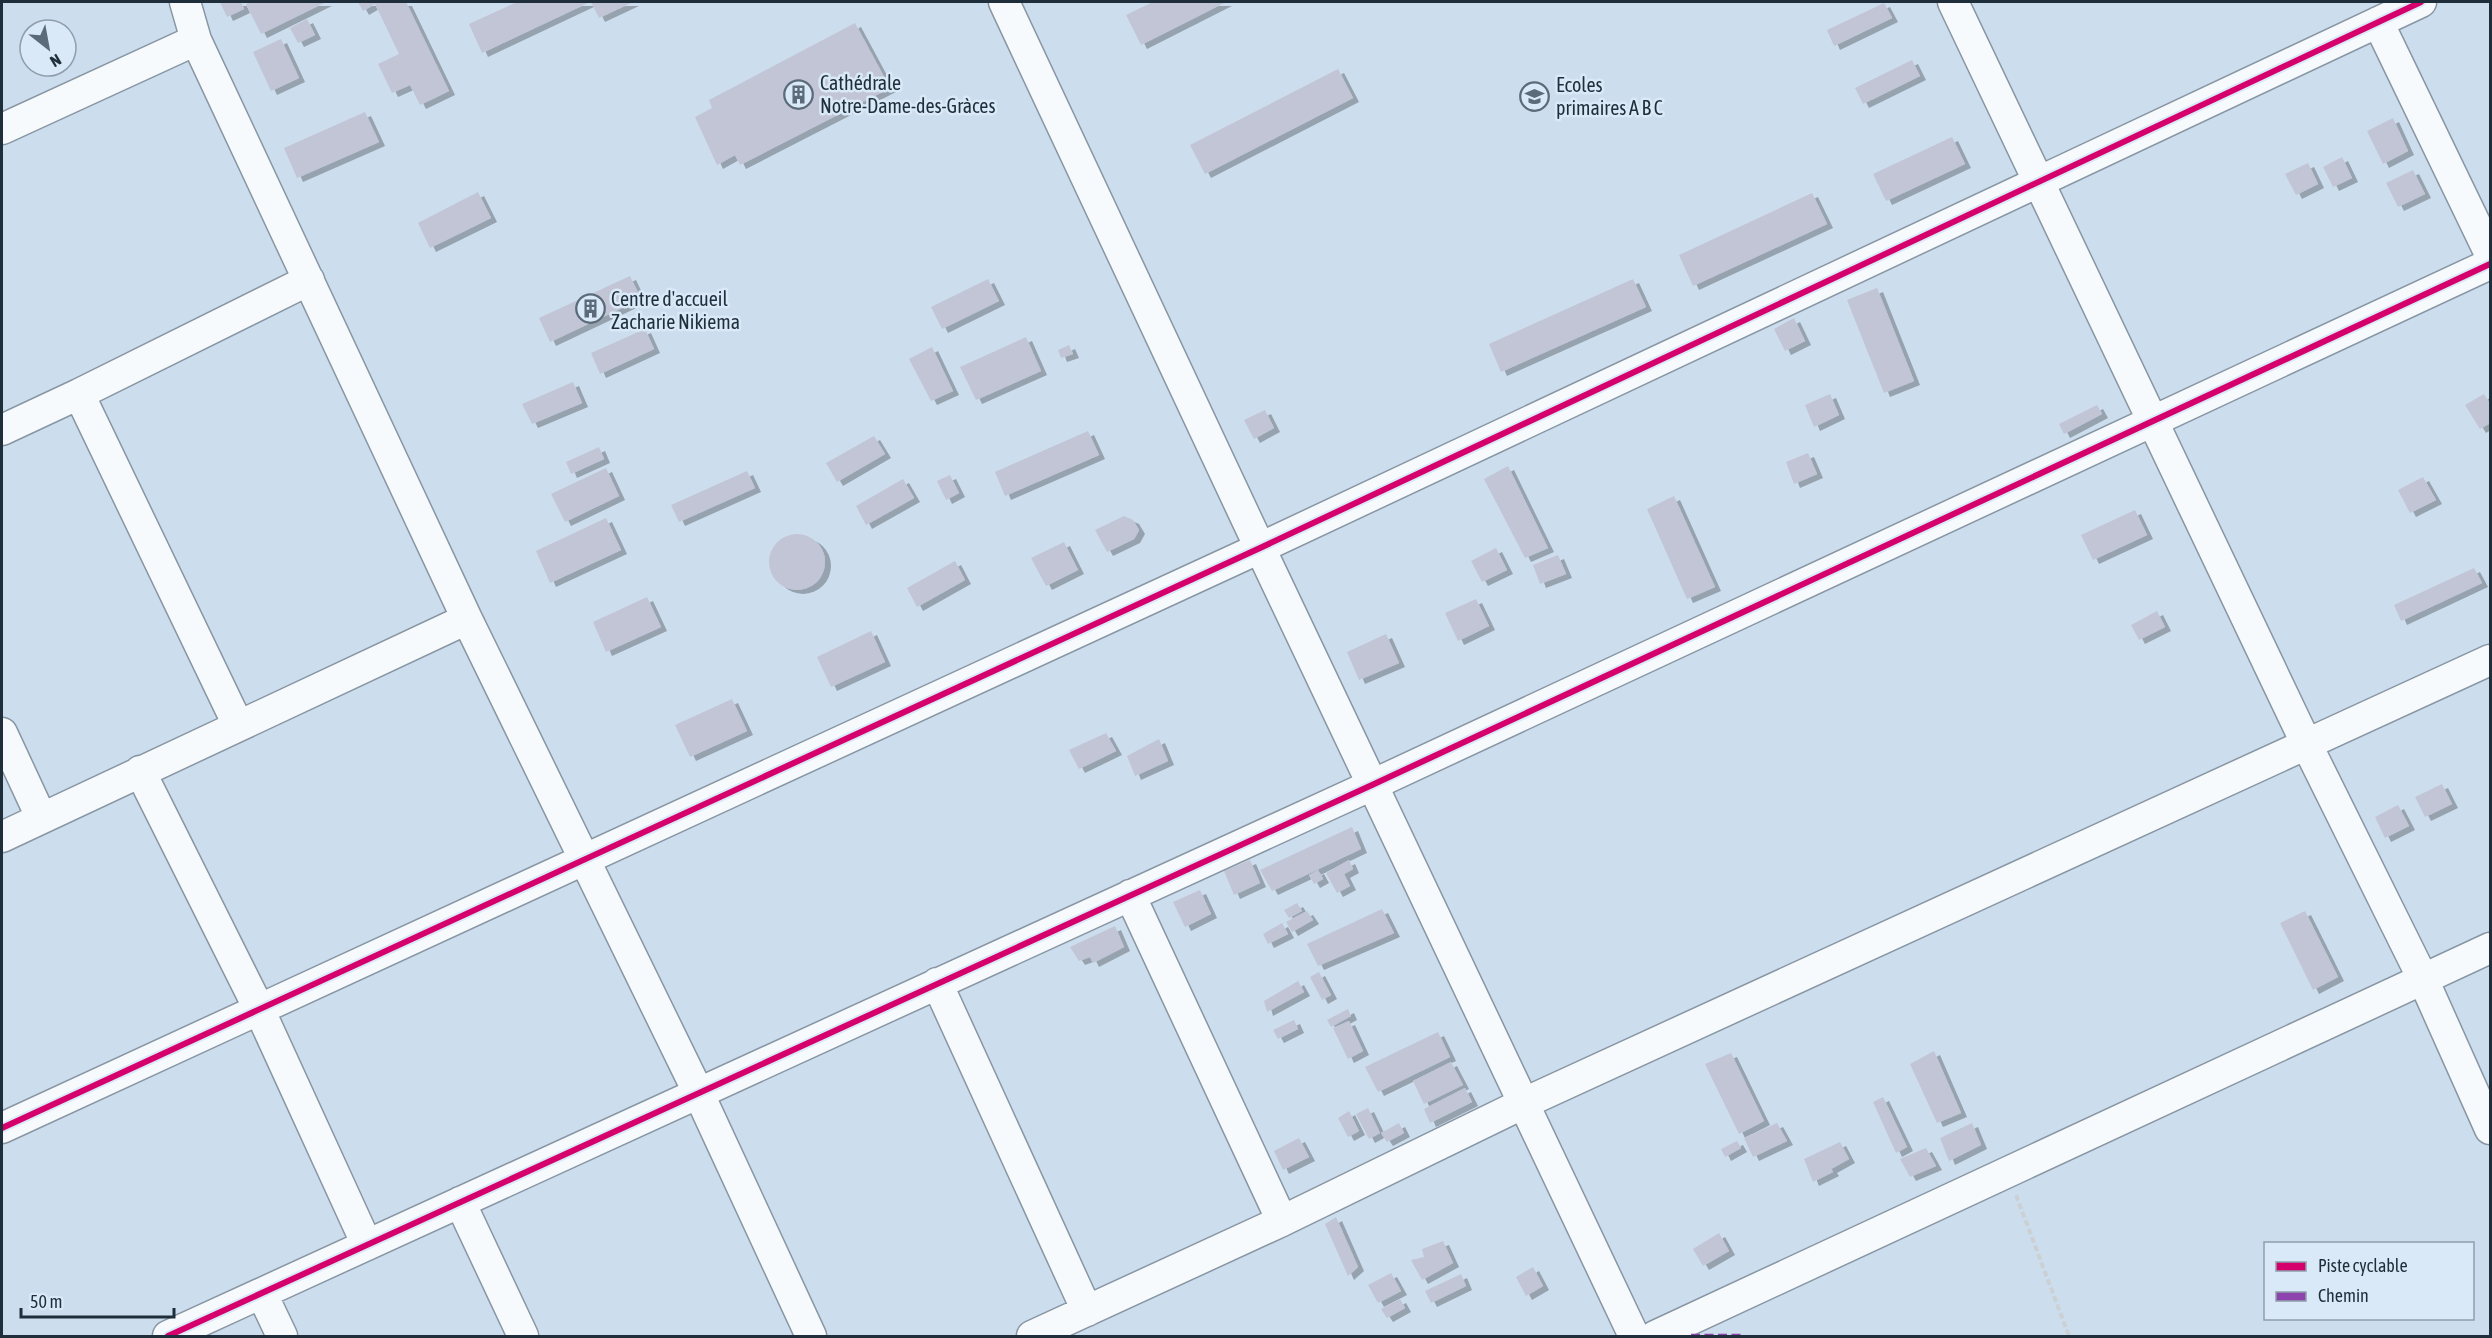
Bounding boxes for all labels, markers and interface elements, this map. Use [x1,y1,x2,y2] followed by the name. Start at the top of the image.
[18,18,78,78] north arrow
[47,51,64,71] text: N
[820,71,995,117] place label: Cathédrale Notre-Dame-des-Gràces
[1556,73,1663,119] place label: Ecoles primaires A B C
[783,78,815,110] building icon: Cathédrale Notre-Dame-des-Gràces
[1519,80,1551,112] school or university icon: Ecoles primaires A B C
[611,287,740,333] place label: Centre d'accueil Zacharie Nikiema
[574,293,606,325] building icon: Centre d'accueil Zacharie Nikiema
[2264,1242,2474,1320] legend
[2318,1255,2408,1276] text: Piste cyclable
[21,1281,174,1319] scale bar
[2318,1285,2369,1306] text: Chemin
[30,1291,62,1312] text: 50 m

